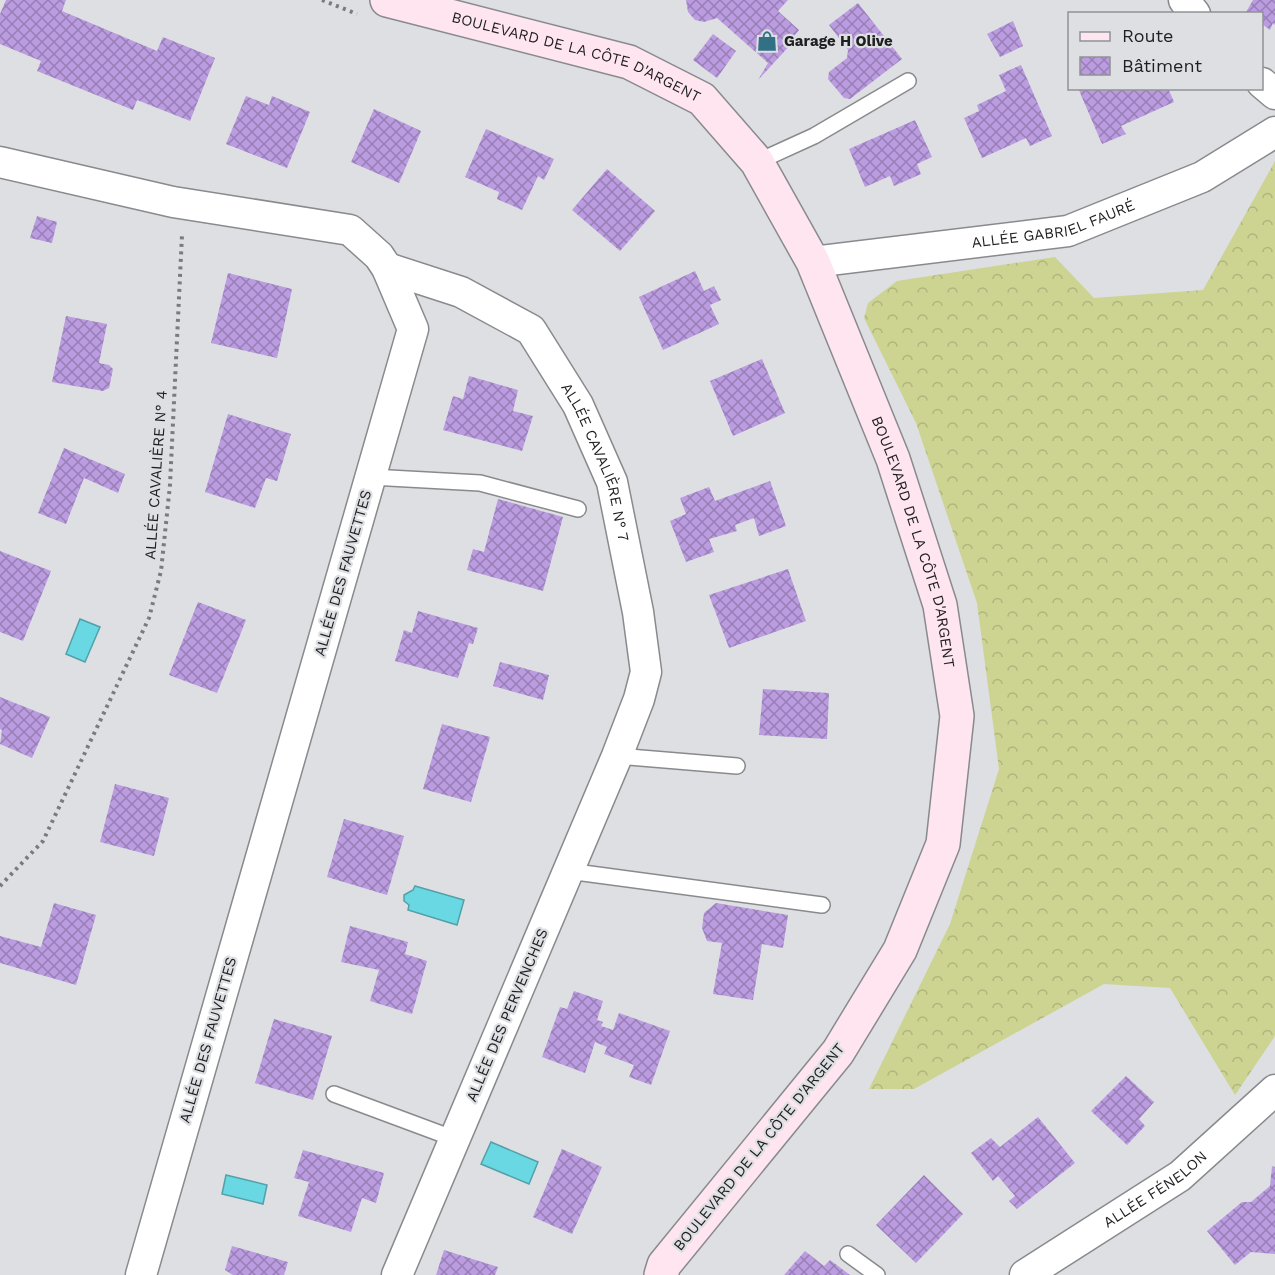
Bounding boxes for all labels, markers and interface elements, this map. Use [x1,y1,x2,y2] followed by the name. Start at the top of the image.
[450,8,704,106] street label: BOULEVARD DE LA CÔTE D'ARGENT
[1068,12,1263,90] legend
[1122,25,1174,46] text: Route
[755,29,779,53] shop icon: Garage H Olive
[784,32,893,50] place label: Garage H Olive
[1122,55,1202,76] text: Bâtiment
[971,196,1137,252] street label: ALLÉE GABRIEL FAURÉ
[557,380,633,543] street label: ALLÉE CAVALIÈRE N° 7
[141,390,171,560] street label: ALLÉE CAVALIÈRE N° 4
[868,413,958,669] street label: BOULEVARD DE LA CÔTE D'ARGENT
[311,488,375,658] street label: ALLÉE DES FAUVETTES
[462,926,552,1104] street label: ALLÉE DES PERVENCHES
[176,955,240,1125] street label: ALLÉE DES FAUVETTES
[669,1039,848,1254] street label: BOULEVARD DE LA CÔTE D'ARGENT
[1100,1147,1211,1232] street label: ALLÉE FÉNELON

